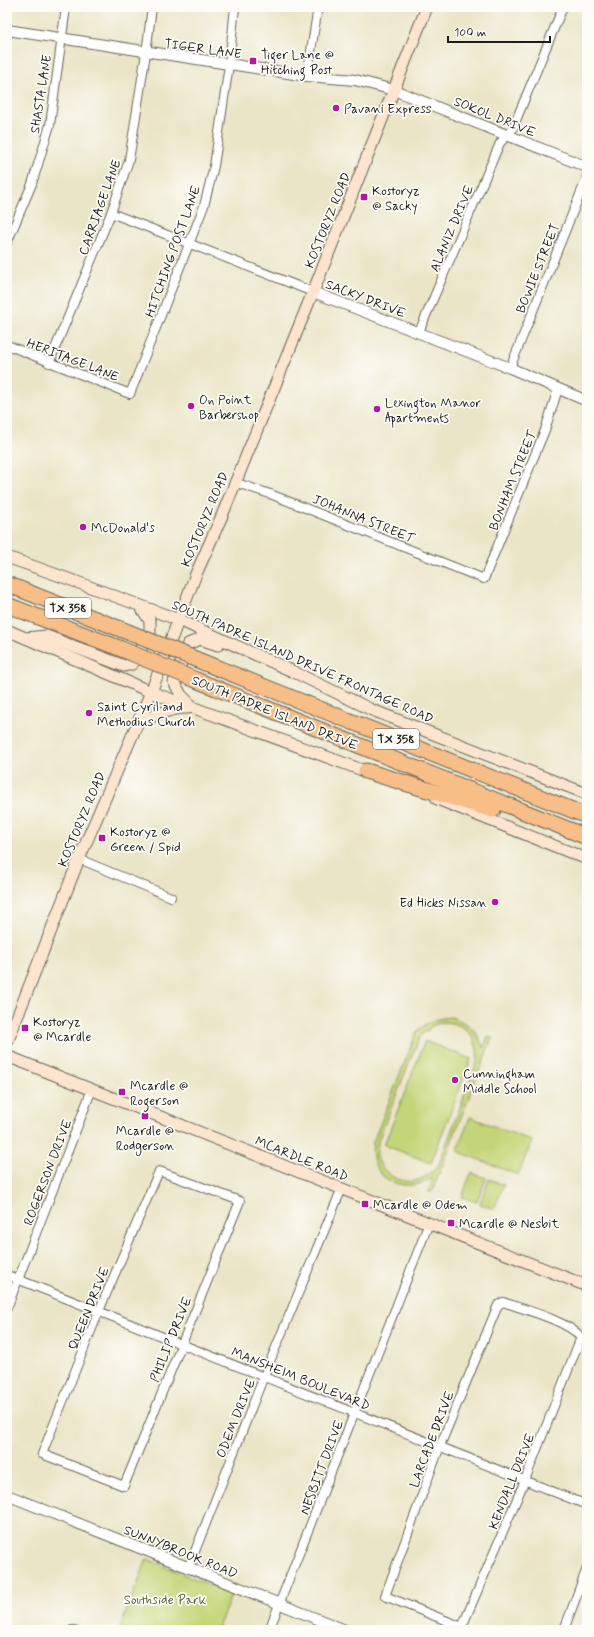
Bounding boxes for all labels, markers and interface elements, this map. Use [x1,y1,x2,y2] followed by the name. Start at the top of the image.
[448,18,550,44] scale bar
[454,25,486,41] text: 100 m
[163,36,243,63] street label: TIGER LANE
[261,47,334,81] place label: Tiger Lane @ Hitching Post
[27,53,56,135] street label: SHASTA LANE
[248,56,258,66] marker: Tiger Lane @ Hitching Post
[451,93,538,142] street label: SOKOL DRIVE
[344,101,432,118] place label: Pavani Express
[331,103,341,113] marker: Pavani Express
[75,157,126,258] street label: CARRIAGE LANE
[301,170,355,271] street label: KOSTORYZ ROAD
[142,183,205,320] street label: HITCHING POST LANE
[372,183,420,215] place label: Kostoryz @ Sacky
[426,183,478,275] street label: ALANIZ DRIVE
[359,192,369,202] marker: Kostoryz @ Sacky
[513,221,564,316] street label: BOWIE STREET
[323,276,408,323] street label: SACKY DRIVE
[24,335,121,386] street label: HERITAGE LANE
[199,392,259,424] place label: On Point Barbershop
[385,395,481,428] place label: Lexington Manor Apartments
[186,401,196,411] marker: On Point Barbershop
[372,404,382,414] marker: Lexington Manor Apartments
[486,427,542,533] street label: BONHAM STREET
[178,469,233,570] street label: KOSTORYZ ROAD
[310,491,418,548] street label: JOHANNA STREET
[91,520,155,537] place label: McDonald's
[78,522,88,532] marker: McDonald's
[171,596,435,726] street label: SOUTH PADRE ISLAND DRIVE FRONTAGE ROAD
[45,598,91,618] road number: TX 358
[188,671,362,753] street label: SOUTH PADRE ISLAND DRIVE
[97,699,195,731] place label: Saint Cyril and Methodius Church
[84,708,94,718] marker: Saint Cyril and Methodius Church
[373,729,419,749] road number: TX 358
[55,769,110,870] street label: KOSTORYZ ROAD
[110,824,181,856] place label: Kostoryz @ Green / Spid
[97,833,107,843] marker: Kostoryz @ Green / Spid
[399,895,487,912] place label: Ed Hicks Nissan
[490,897,500,907] marker: Ed Hicks Nissan
[33,1014,91,1046] place label: Kostoryz @ Mcardle
[20,1023,30,1033] marker: Kostoryz @ Mcardle
[463,1066,537,1098] place label: Cunningham Middle School
[450,1075,460,1085] marker: Cunningham Middle School
[130,1078,188,1112] place label: Mcardle @ Rogerson
[117,1087,127,1097] marker: Mcardle @ Rogerson
[140,1111,150,1121] marker: Mcardle @ Rodgerson
[20,1117,76,1228] street label: ROGERSON DRIVE
[116,1123,174,1156] place label: Mcardle @ Rodgerson
[252,1133,351,1186] street label: MCARDLE ROAD
[373,1197,468,1214] place label: Mcardle @ Odem
[360,1199,370,1209] marker: Mcardle @ Odem
[459,1216,559,1233] place label: Mcardle @ Nesbit
[446,1218,456,1228] marker: Mcardle @ Nesbit
[65,1264,114,1353] street label: QUEEN DRIVE
[147,1294,196,1385] street label: PHILIP DRIVE
[229,1344,372,1415] street label: MANSHEIM BOULEVARD
[213,1376,260,1461] street label: ODEM DRIVE
[406,1389,459,1490] street label: LARCADE DRIVE
[297,1418,348,1517] street label: NESBITT DRIVE
[485,1431,539,1532] street label: KENDALL DRIVE
[121,1522,240,1583] street label: SUNNYBROOK ROAD
[124,1592,207,1609] park label: Southside Park

